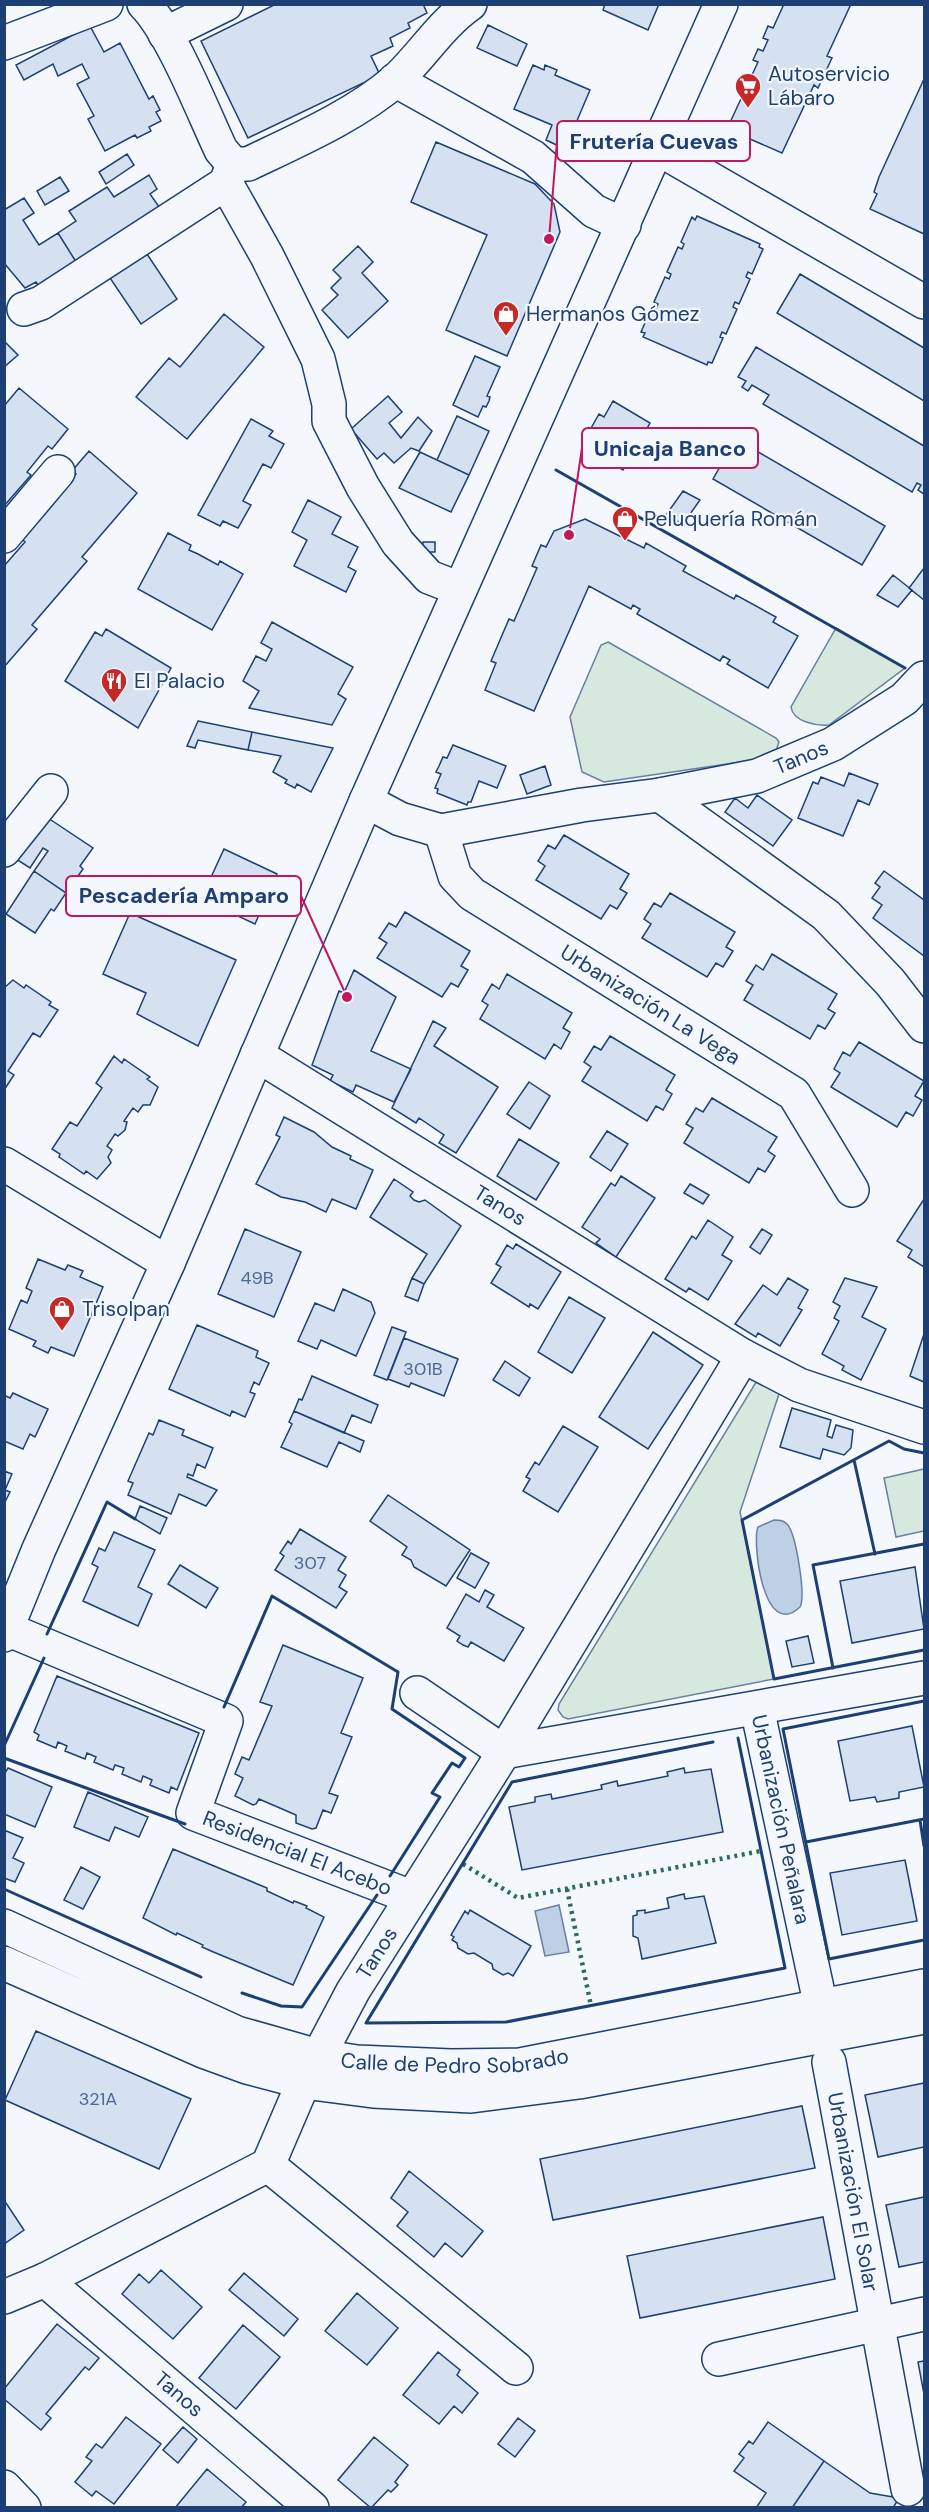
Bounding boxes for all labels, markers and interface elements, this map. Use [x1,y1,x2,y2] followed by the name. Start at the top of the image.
[768,60,890,112] place label: Autoservicio Lábaro
[733,71,763,109] supermarket icon: Autoservicio Lábaro
[557,121,750,161] callout: Frutería Cuevas
[569,127,739,156] text: Frutería Cuevas
[491,299,521,337] shop icon: Hermanos Gómez
[526,300,699,328] place label: Hermanos Gómez
[582,428,758,468] callout: Unicaja Banco
[594,434,746,463] text: Unicaja Banco
[610,504,640,542] shop icon: Peluquería Román
[644,505,817,533] place label: Peluquería Román
[99,666,129,704] restaurant icon: El Palacio
[134,667,225,695] place label: El Palacio
[770,733,833,781] street label: Tanos
[66,876,301,916] callout: Pescadería Amparo
[79,881,289,910] text: Pescadería Amparo
[555,938,746,1071] street label: Urbanización La Vega
[469,1179,532,1232] street label: Tanos
[240,1266,274,1290] house number: 49B
[47,1294,77,1332] shop icon: Trisolpan
[82,1295,170,1323] place label: Trisolpan
[403,1357,443,1381] house number: 301B
[294,1551,326,1575] house number: 307
[745,1712,817,1927] street label: Urbanización Peñalara
[199,1804,396,1902] street label: Residencial El Acebo
[350,1922,404,1984] street label: Tanos
[339,2042,571,2080] street label: Calle de Pedro Sobrado
[79,2087,117,2111] house number: 321A
[821,2090,885,2294] street label: Urbanización El Solar
[148,2365,210,2423] street label: Tanos

